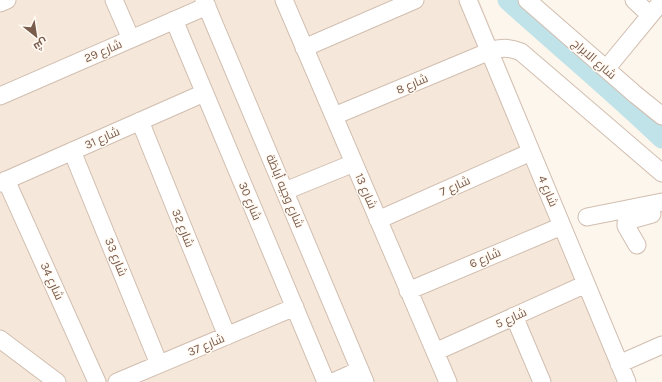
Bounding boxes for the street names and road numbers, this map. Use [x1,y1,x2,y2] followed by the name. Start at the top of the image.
[568,36,619,83] street label: شارع الابراج
[82,37,125,66] street label: شارع 29
[394,71,431,98] street label: شارع 8
[82,124,122,153] street label: شارع 31
[262,152,308,230] street label: شارع وجيه أباظة
[351,171,380,211] street label: شارع 13
[438,173,473,200] street label: شارع 7
[534,173,561,209] street label: شارع 4
[235,180,264,223] street label: شارع 30
[168,207,197,250] street label: شارع 32
[101,236,130,279] street label: شارع 33
[467,245,503,272] street label: شارع 6
[37,260,67,303] street label: شارع 34
[493,305,529,332] street label: شارع 5
[185,331,227,360] street label: شارع 37

